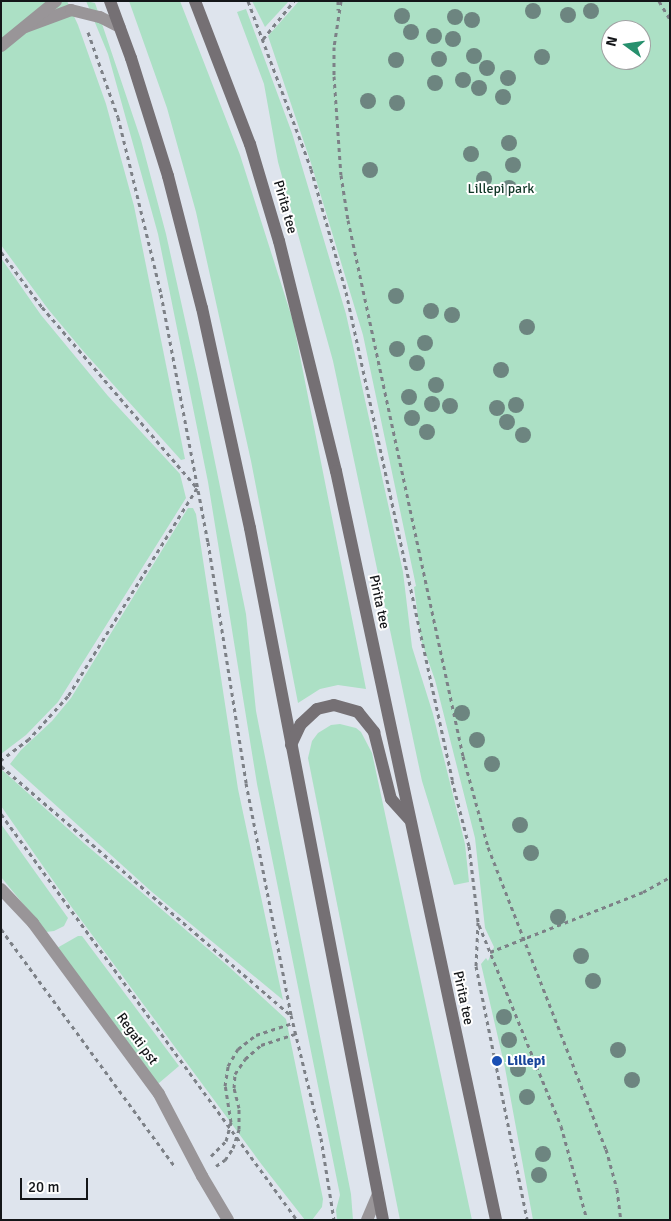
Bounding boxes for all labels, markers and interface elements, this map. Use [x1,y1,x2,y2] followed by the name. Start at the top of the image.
[601,20,651,70] north arrow
[603,35,621,48] text: N
[269,178,301,236] street label: Pirita tee
[468,181,534,197] park label: Lillepi park
[365,573,393,631] street label: Pirita tee
[449,969,477,1027] street label: Pirita tee
[113,1010,161,1068] street label: Regati pst
[507,1053,545,1069] place label: Lillepi
[491,1055,503,1067] marker: Lillepi
[22,1168,90,1200] scale bar
[28,1178,59,1196] text: 20 m

